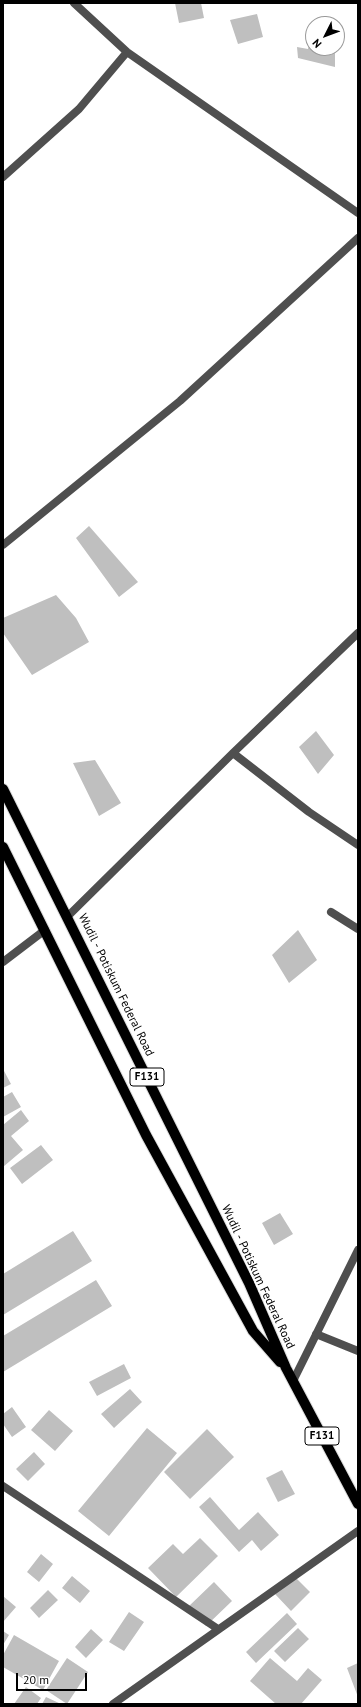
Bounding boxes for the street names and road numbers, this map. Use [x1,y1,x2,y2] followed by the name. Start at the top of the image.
[75,911,157,1059] street label: Wudil - Potiskum Federal Road
[130,1068,164,1086] road number: F131
[218,1203,298,1351] street label: Wudil - Potiskum Federal Road
[305,1427,339,1445] road number: F131

